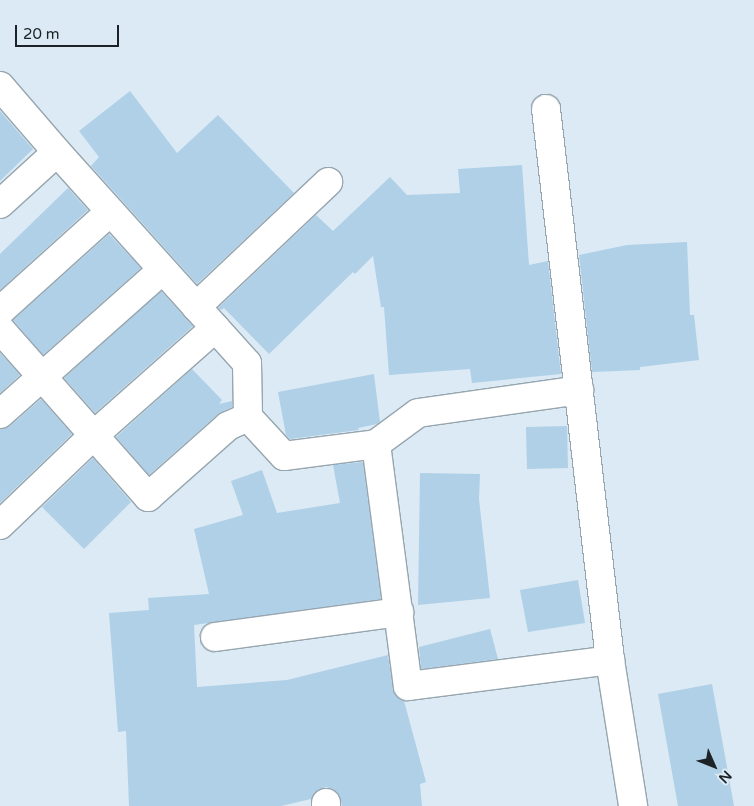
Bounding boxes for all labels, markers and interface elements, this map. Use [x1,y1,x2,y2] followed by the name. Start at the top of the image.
[18,15,121,47] scale bar
[23,25,60,43] text: 20 m
[689,741,739,791] north arrow
[715,767,735,787] text: N

